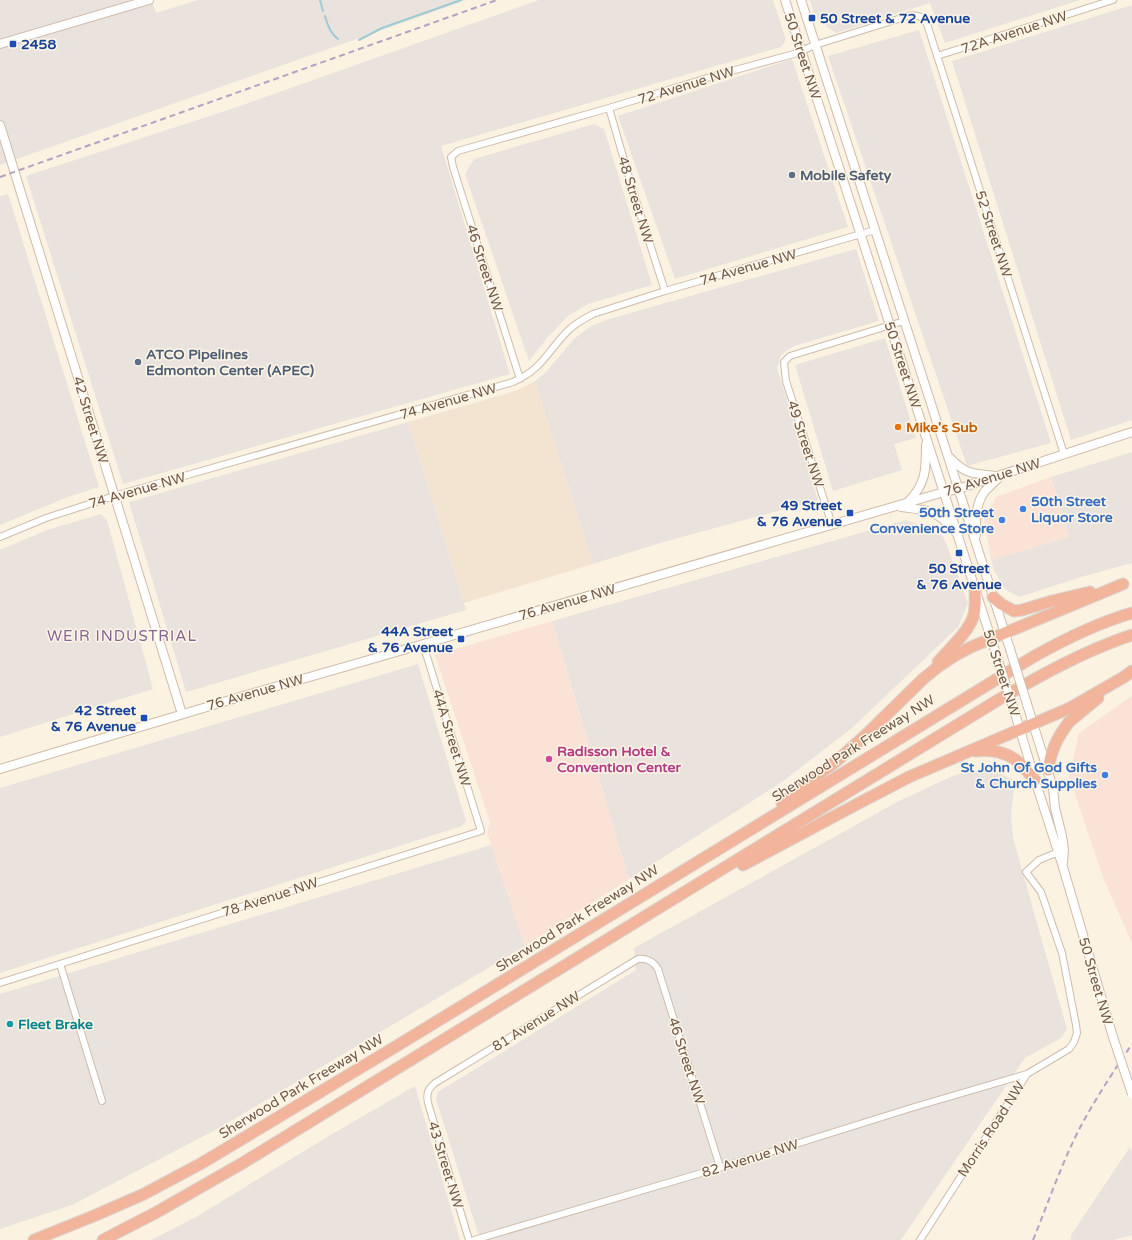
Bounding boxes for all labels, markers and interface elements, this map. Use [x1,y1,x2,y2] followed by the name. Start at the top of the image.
[959,7,1069,58] street label: 72A Avenue NW
[820,10,970,27] place label: 50 Street & 72 Avenue
[780,11,825,102] street label: 50 Street NW
[807,13,817,23] marker: 50 Street & 72 Avenue
[21,36,56,53] place label: 2458
[8,39,18,49] marker: 2458
[636,63,737,108] street label: 72 Avenue NW
[614,154,657,246] street label: 48 Street NW
[800,167,892,184] place label: Mobile Safety
[787,170,797,180] marker: Mobile Safety
[971,189,1016,280] street label: 52 Street NW
[462,223,507,314] street label: 46 Street NW
[698,245,799,289] street label: 74 Avenue NW
[880,320,925,411] street label: 50 Street NW
[146,346,314,379] place label: ATCO Pipelines Edmonton Center (APEC)
[133,357,143,367] marker: ATCO Pipelines Edmonton Center (APEC)
[69,374,112,466] street label: 42 Street NW
[398,379,499,423] street label: 74 Avenue NW
[783,399,828,490] street label: 49 Street NW
[906,419,978,436] place label: Mike's Sub
[893,422,903,432] marker: Mike's Sub
[942,455,1043,500] street label: 76 Avenue NW
[87,468,188,512] street label: 74 Avenue NW
[1031,493,1113,526] place label: 50th Street Liquor Store
[757,497,843,530] place label: 49 Street & 76 Avenue
[870,504,995,537] place label: 50th Street Convenience Store
[1018,504,1028,514] marker: 50th Street Liquor Store
[845,508,855,518] marker: 49 Street & 76 Avenue
[997,515,1007,525] marker: 50th Street Convenience Store
[954,548,964,558] marker: 50 Street & 76 Avenue
[916,560,1002,593] place label: 50 Street & 76 Avenue
[517,580,618,624] street label: 76 Avenue NW
[368,623,454,656] place label: 44A Street & 76 Avenue
[47,627,197,645] district label: WEIR INDUSTRIAL
[979,628,1024,719] street label: 50 Street NW
[456,634,466,644] marker: 44A Street & 76 Avenue
[205,670,306,714] street label: 76 Avenue NW
[429,688,474,789] street label: 44A Street NW
[769,691,938,806] street label: Sherwood Park Freeway NW
[51,702,137,735] place label: 42 Street & 76 Avenue
[139,713,149,723] marker: 42 Street & 76 Avenue
[557,743,681,776] place label: Radisson Hotel & Convention Center
[544,754,554,764] marker: Radisson Hotel & Convention Center
[961,759,1097,792] place label: St John Of God Gifts & Church Supplies
[1100,770,1110,780] marker: St John Of God Gifts & Church Supplies
[493,861,662,976] street label: Sherwood Park Freeway NW
[220,874,321,921] street label: 78 Avenue NW
[1075,935,1116,1027] street label: 50 Street NW
[489,988,583,1055] street label: 81 Avenue NW
[18,1016,93,1033] place label: Fleet Brake
[664,1016,709,1107] street label: 46 Street NW
[5,1019,15,1029] marker: Fleet Brake
[216,1031,387,1142] street label: Sherwood Park Freeway NW
[954,1078,1029,1180] street label: Morris Road NW
[424,1119,467,1211] street label: 43 Street NW
[700,1136,801,1181] street label: 82 Avenue NW

